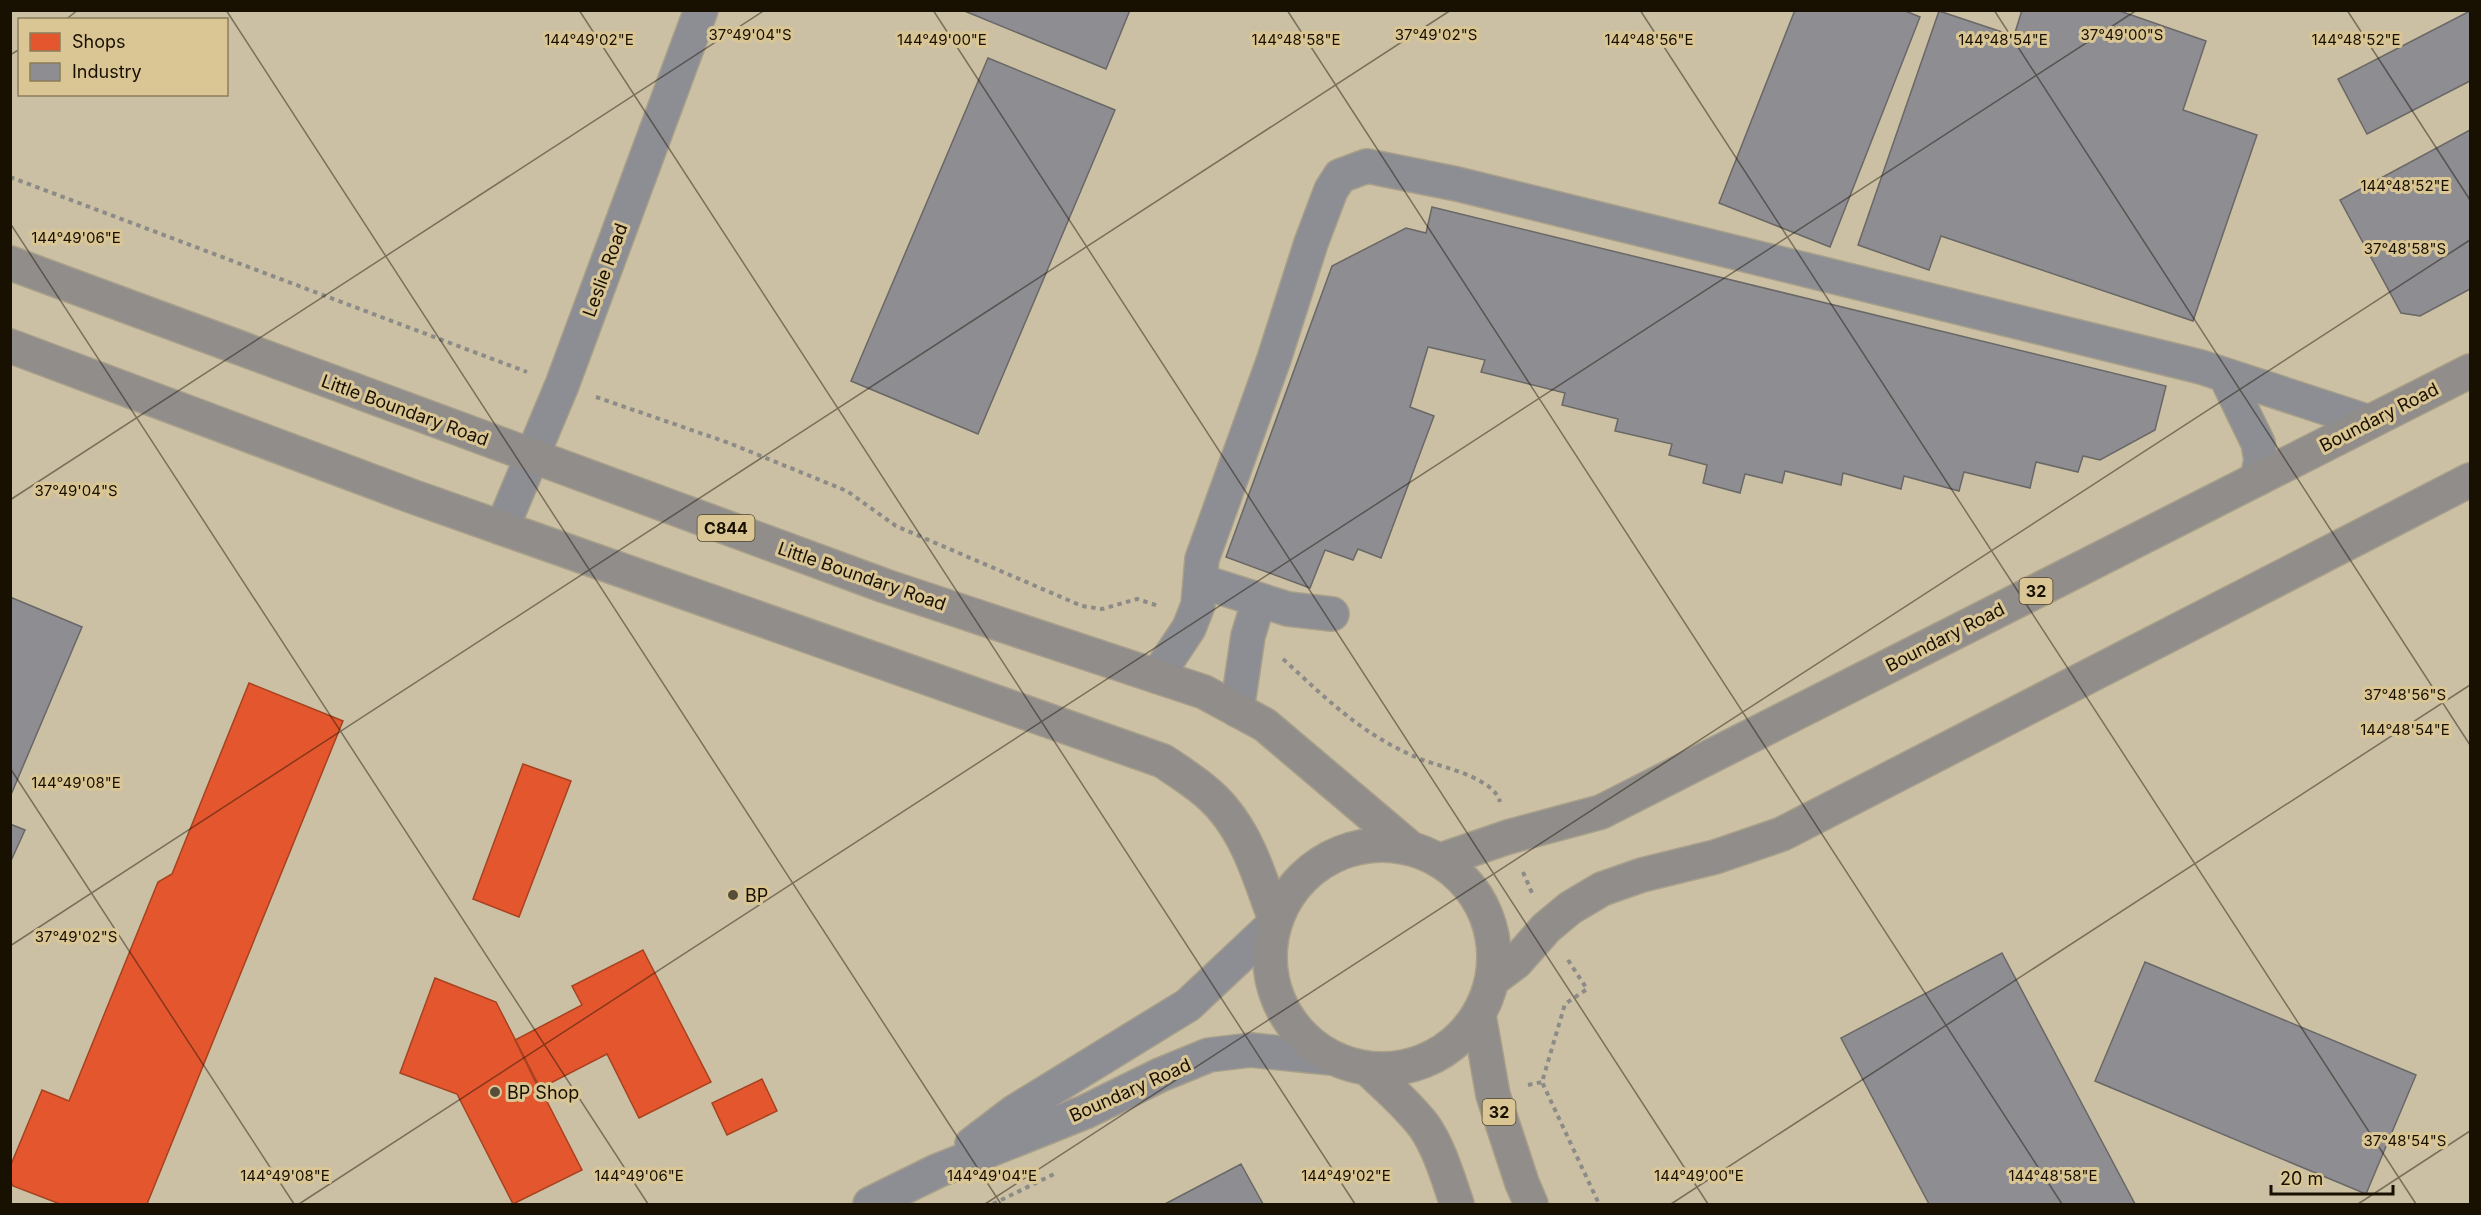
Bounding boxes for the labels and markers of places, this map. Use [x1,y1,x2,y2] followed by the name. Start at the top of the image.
[745,885,768,906] place label: BP
[726,888,740,902] marker: BP
[507,1082,579,1103] place label: BP Shop
[488,1085,502,1099] marker: BP Shop

